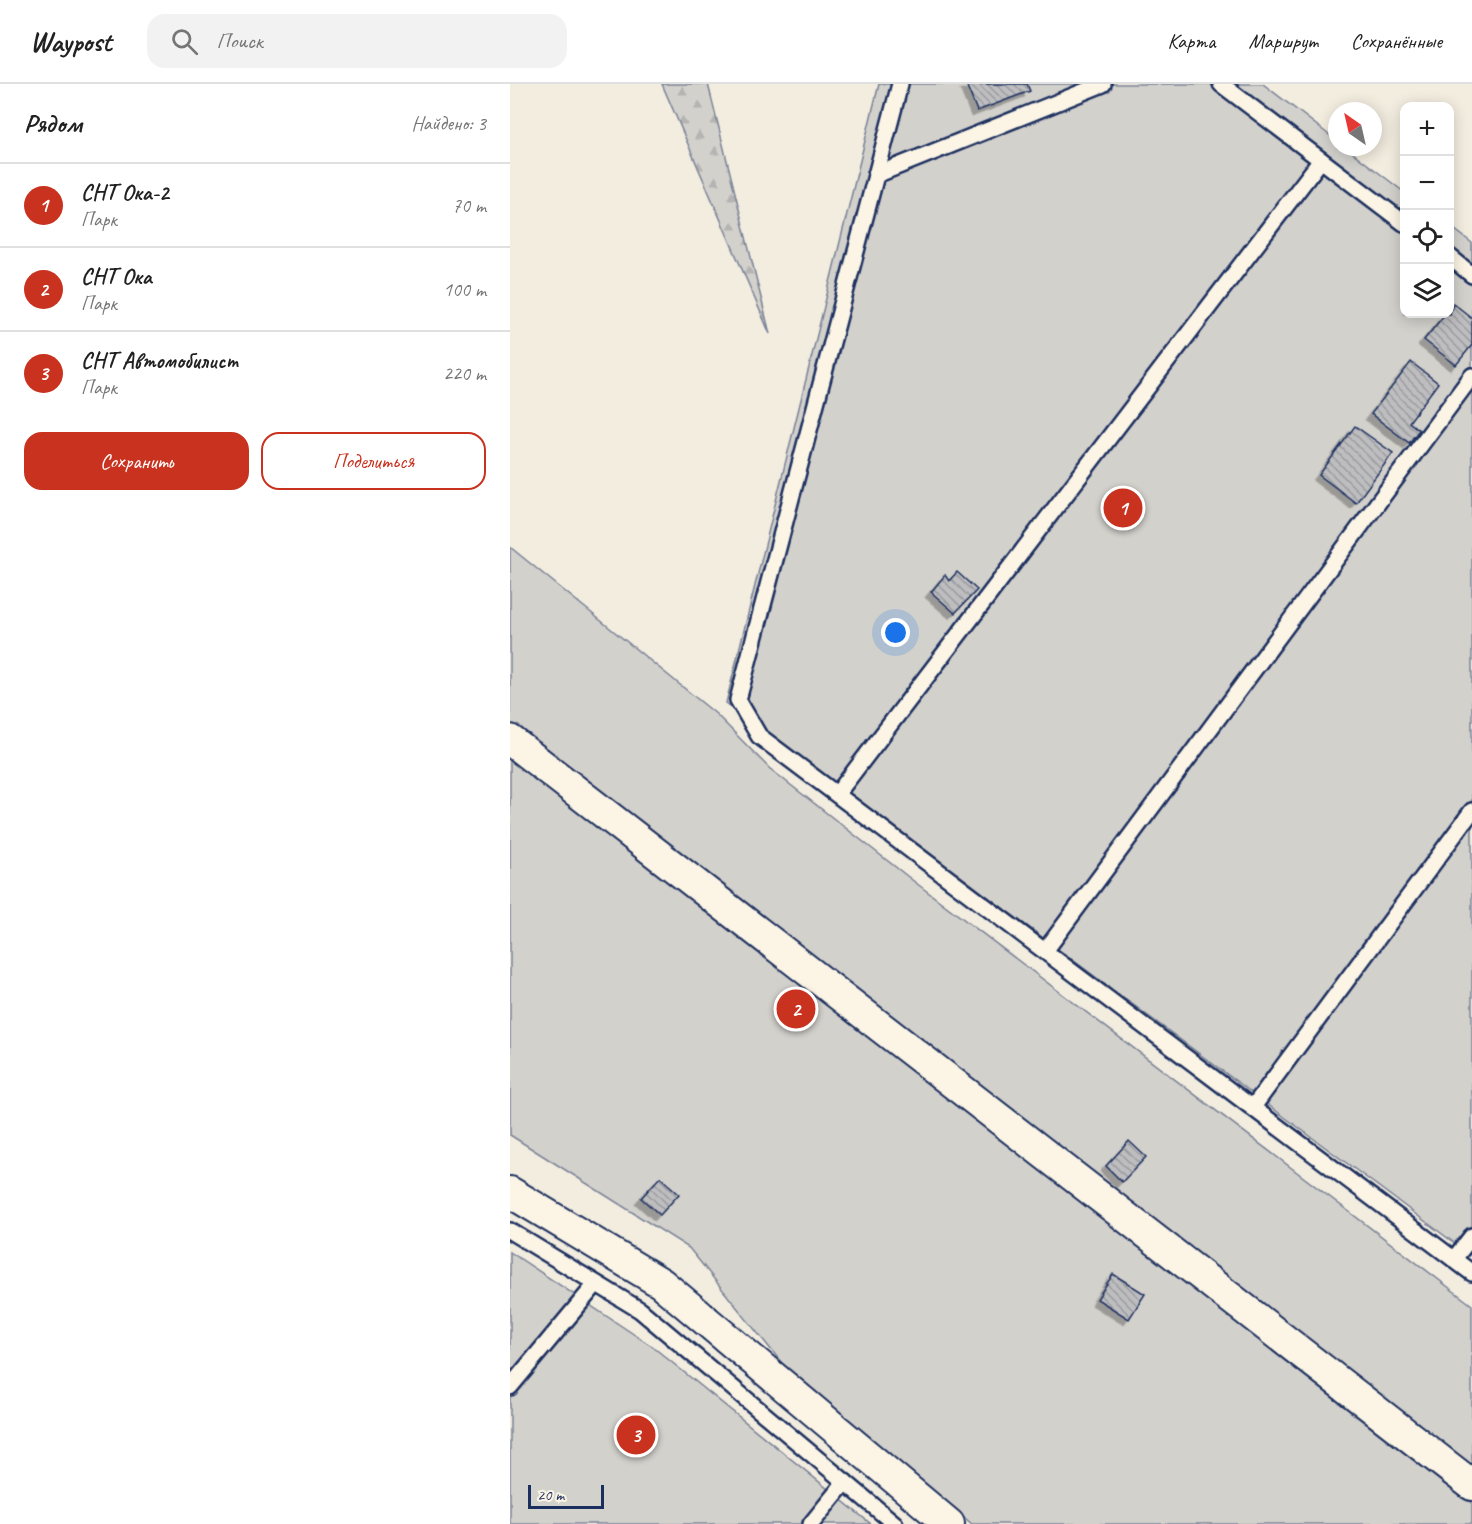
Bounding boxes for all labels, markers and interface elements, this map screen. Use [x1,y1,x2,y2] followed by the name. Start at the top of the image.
[147,14,567,68] search box
[30,24,111,59] text: Waypost
[168,25,201,58] icon: search
[216,27,263,55] text: Поиск
[1167,28,1216,54] text: Карта
[1249,28,1318,54] text: Маршрут
[1351,28,1442,54] text: Сохранённые
[1328,102,1382,156] north arrow
[1400,102,1454,318] map controls
[1400,102,1454,156] button: +
[24,107,82,140] text: Рядом
[411,111,486,136] text: Найдено: 3
[1400,156,1454,210] button: −
[81,179,169,207] text: СНТ Ока-2
[39,193,48,218] text: 1
[452,193,486,218] text: 70 m
[81,207,117,232] text: Парк
[1400,210,1454,264] button: locate
[81,263,152,291] text: СНТ Ока
[1400,264,1454,318] button: layers
[39,277,48,302] text: 2
[443,277,486,302] text: 100 m
[81,291,117,316] text: Парк
[81,347,237,375] text: СНТ Автомобилист
[39,361,48,386] text: 3
[443,361,486,386] text: 220 m
[81,375,117,400] text: Парк
[24,432,249,490] button: Сохранить
[261,432,486,490] button: Поделиться
[1104,486,1142,530] pin: 1
[881,618,910,647] your location
[776,986,816,1032] pin: 2
[616,1412,656,1458] pin: 3
[528,1482,604,1510] scale bar
[537,1485,564,1505] text: 20 m

